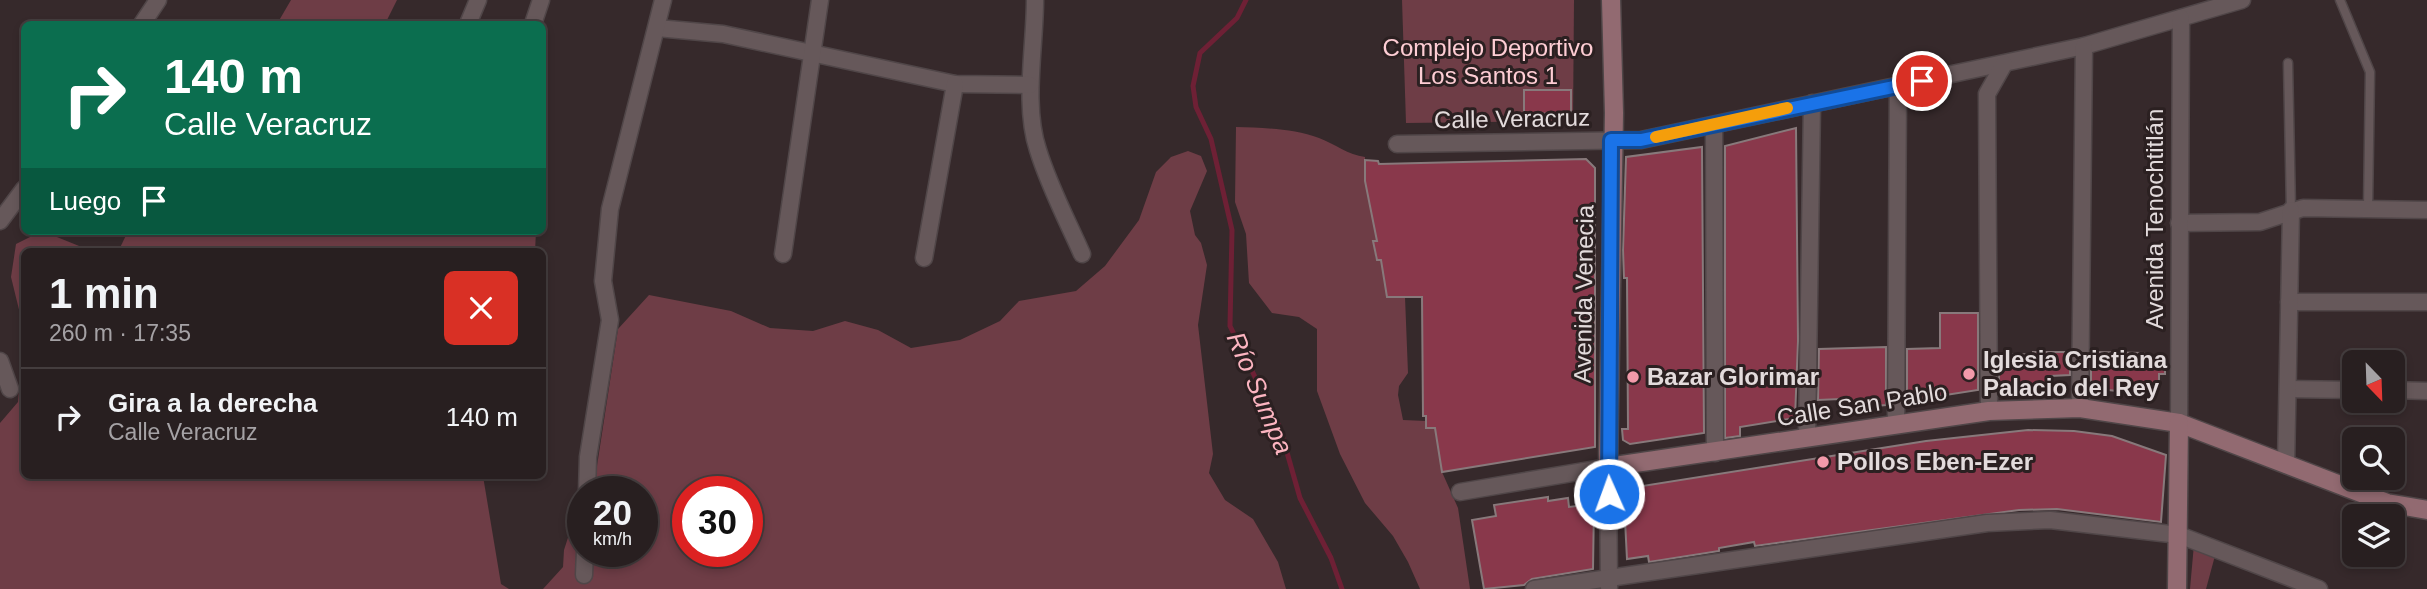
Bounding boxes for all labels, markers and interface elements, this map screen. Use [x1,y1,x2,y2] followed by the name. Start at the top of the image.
[1383,34,1593,89] park label: Complejo Deportivo Los Santos 1
[49,49,140,140] icon: right
[164,49,303,103] text: 140 m
[1892,51,1952,111] pin
[1903,62,1941,100] icon: arrive
[1434,104,1590,133] street label: Calle Veracruz
[164,106,372,142] text: Calle Veracruz
[2141,109,2168,329] street label: Avenida Tenochtitlán
[135,182,173,220] icon: arrive
[49,186,121,216] text: Luego
[1568,204,1599,383] street label: Avenida Venecia
[49,270,159,317] text: 1 min
[444,271,518,345] button: close
[49,320,191,346] text: 260 m · 17:35
[1221,327,1299,459] water label: Río Sumpa
[1983,346,2168,401] place label: Iglesia Cristiana Palacio del Rey
[2342,350,2404,413] north arrow
[2342,350,2405,567] map controls
[1647,363,1819,390] place label: Bazar Glorimar
[1961,366,1977,382] marker: Iglesia Cristiana Palacio del Rey
[1625,369,1641,385] marker: Bazar Glorimar
[1775,378,1949,431] street label: Calle San Pablo
[108,388,318,418] text: Gira a la derecha
[49,398,87,436] icon: right
[446,402,518,432] text: 140 m
[108,419,258,445] text: Calle Veracruz
[2342,427,2405,490] button: search
[1837,448,2033,475] place label: Pollos Eben-Ezer
[1815,454,1831,470] marker: Pollos Eben-Ezer
[1572,457,1646,531] position arrow
[672,476,763,567] speed limit sign: 30
[593,493,632,532] text: 20
[2342,504,2405,567] button: layers
[593,529,632,549] text: km/h

